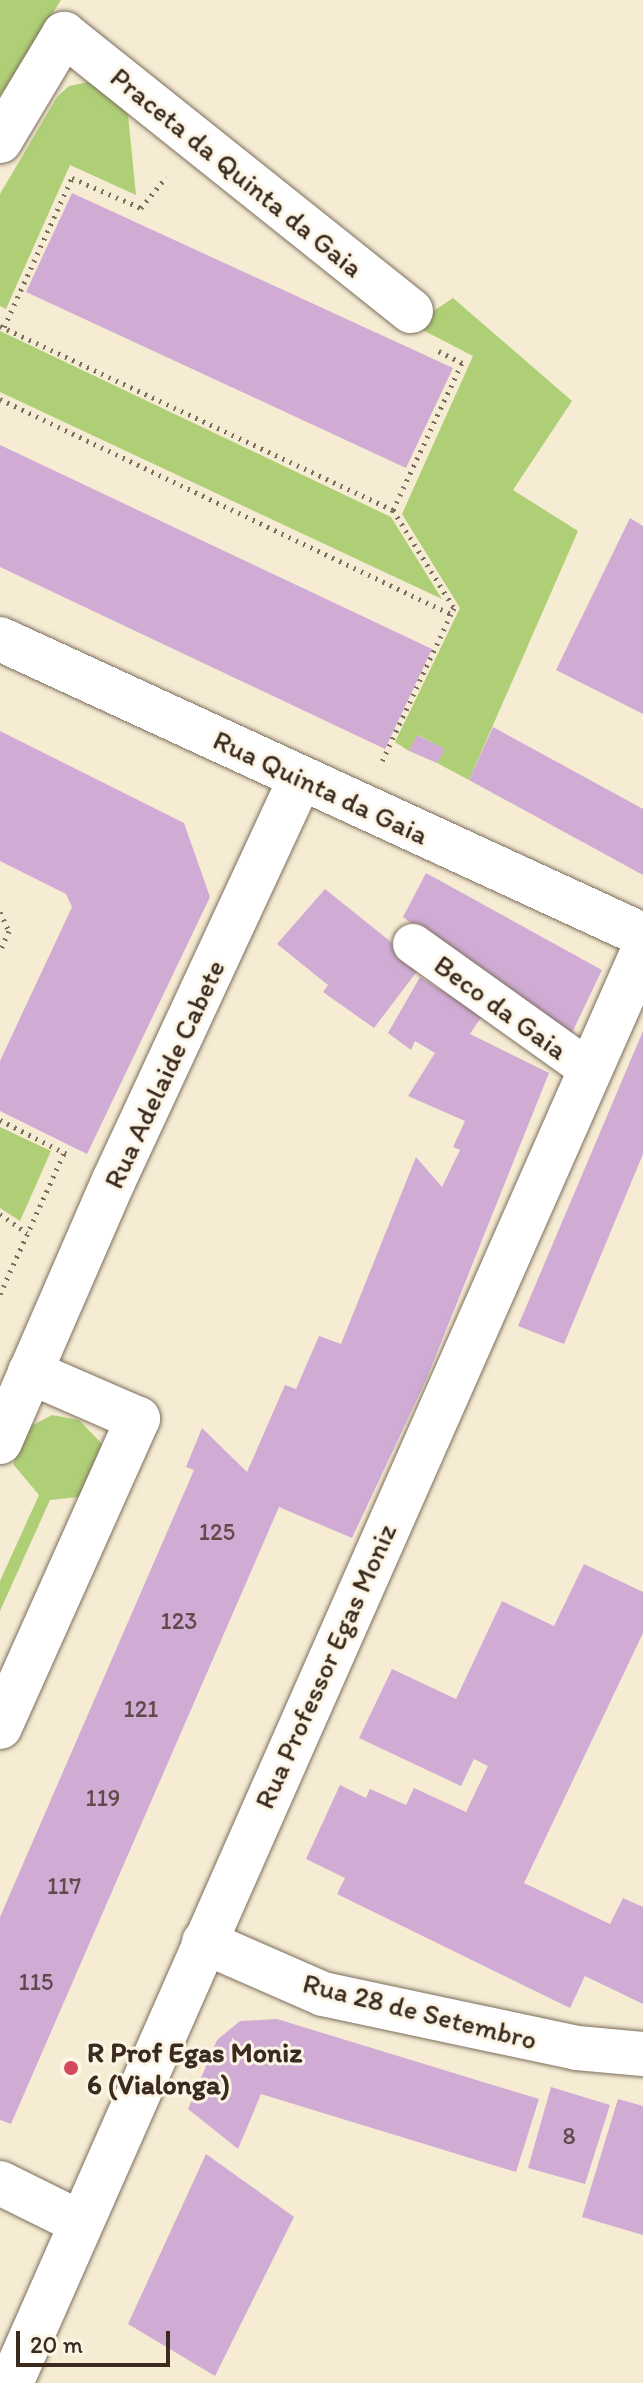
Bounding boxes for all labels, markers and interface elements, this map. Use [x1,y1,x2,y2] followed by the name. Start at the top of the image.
[103,59,371,285] street label: Praceta da Quinta da Gaia
[208,722,434,852] street label: Rua Quinta da Gaia
[428,947,574,1067] street label: Beco da Gaia
[97,955,231,1193] street label: Rua Adelaide Cabete
[199,1518,235,1546] house number: 125
[247,1518,403,1814] street label: Rua Professor Egas Moniz
[161,1607,197,1635] house number: 123
[124,1695,158,1723] house number: 121
[86,1784,120,1812] house number: 119
[47,1872,81,1900] house number: 117
[300,1966,540,2056] street label: Rua 28 de Setembro
[19,1968,53,1996] house number: 115
[87,2035,304,2101] place label: R Prof Egas Moniz 6 (Vialonga)
[62,2059,80,2077] marker: R Prof Egas Moniz 6 (Vialonga)
[562,2122,576,2150] house number: 8
[20,2315,174,2365] scale bar
[30,2330,83,2359] text: 20 m

